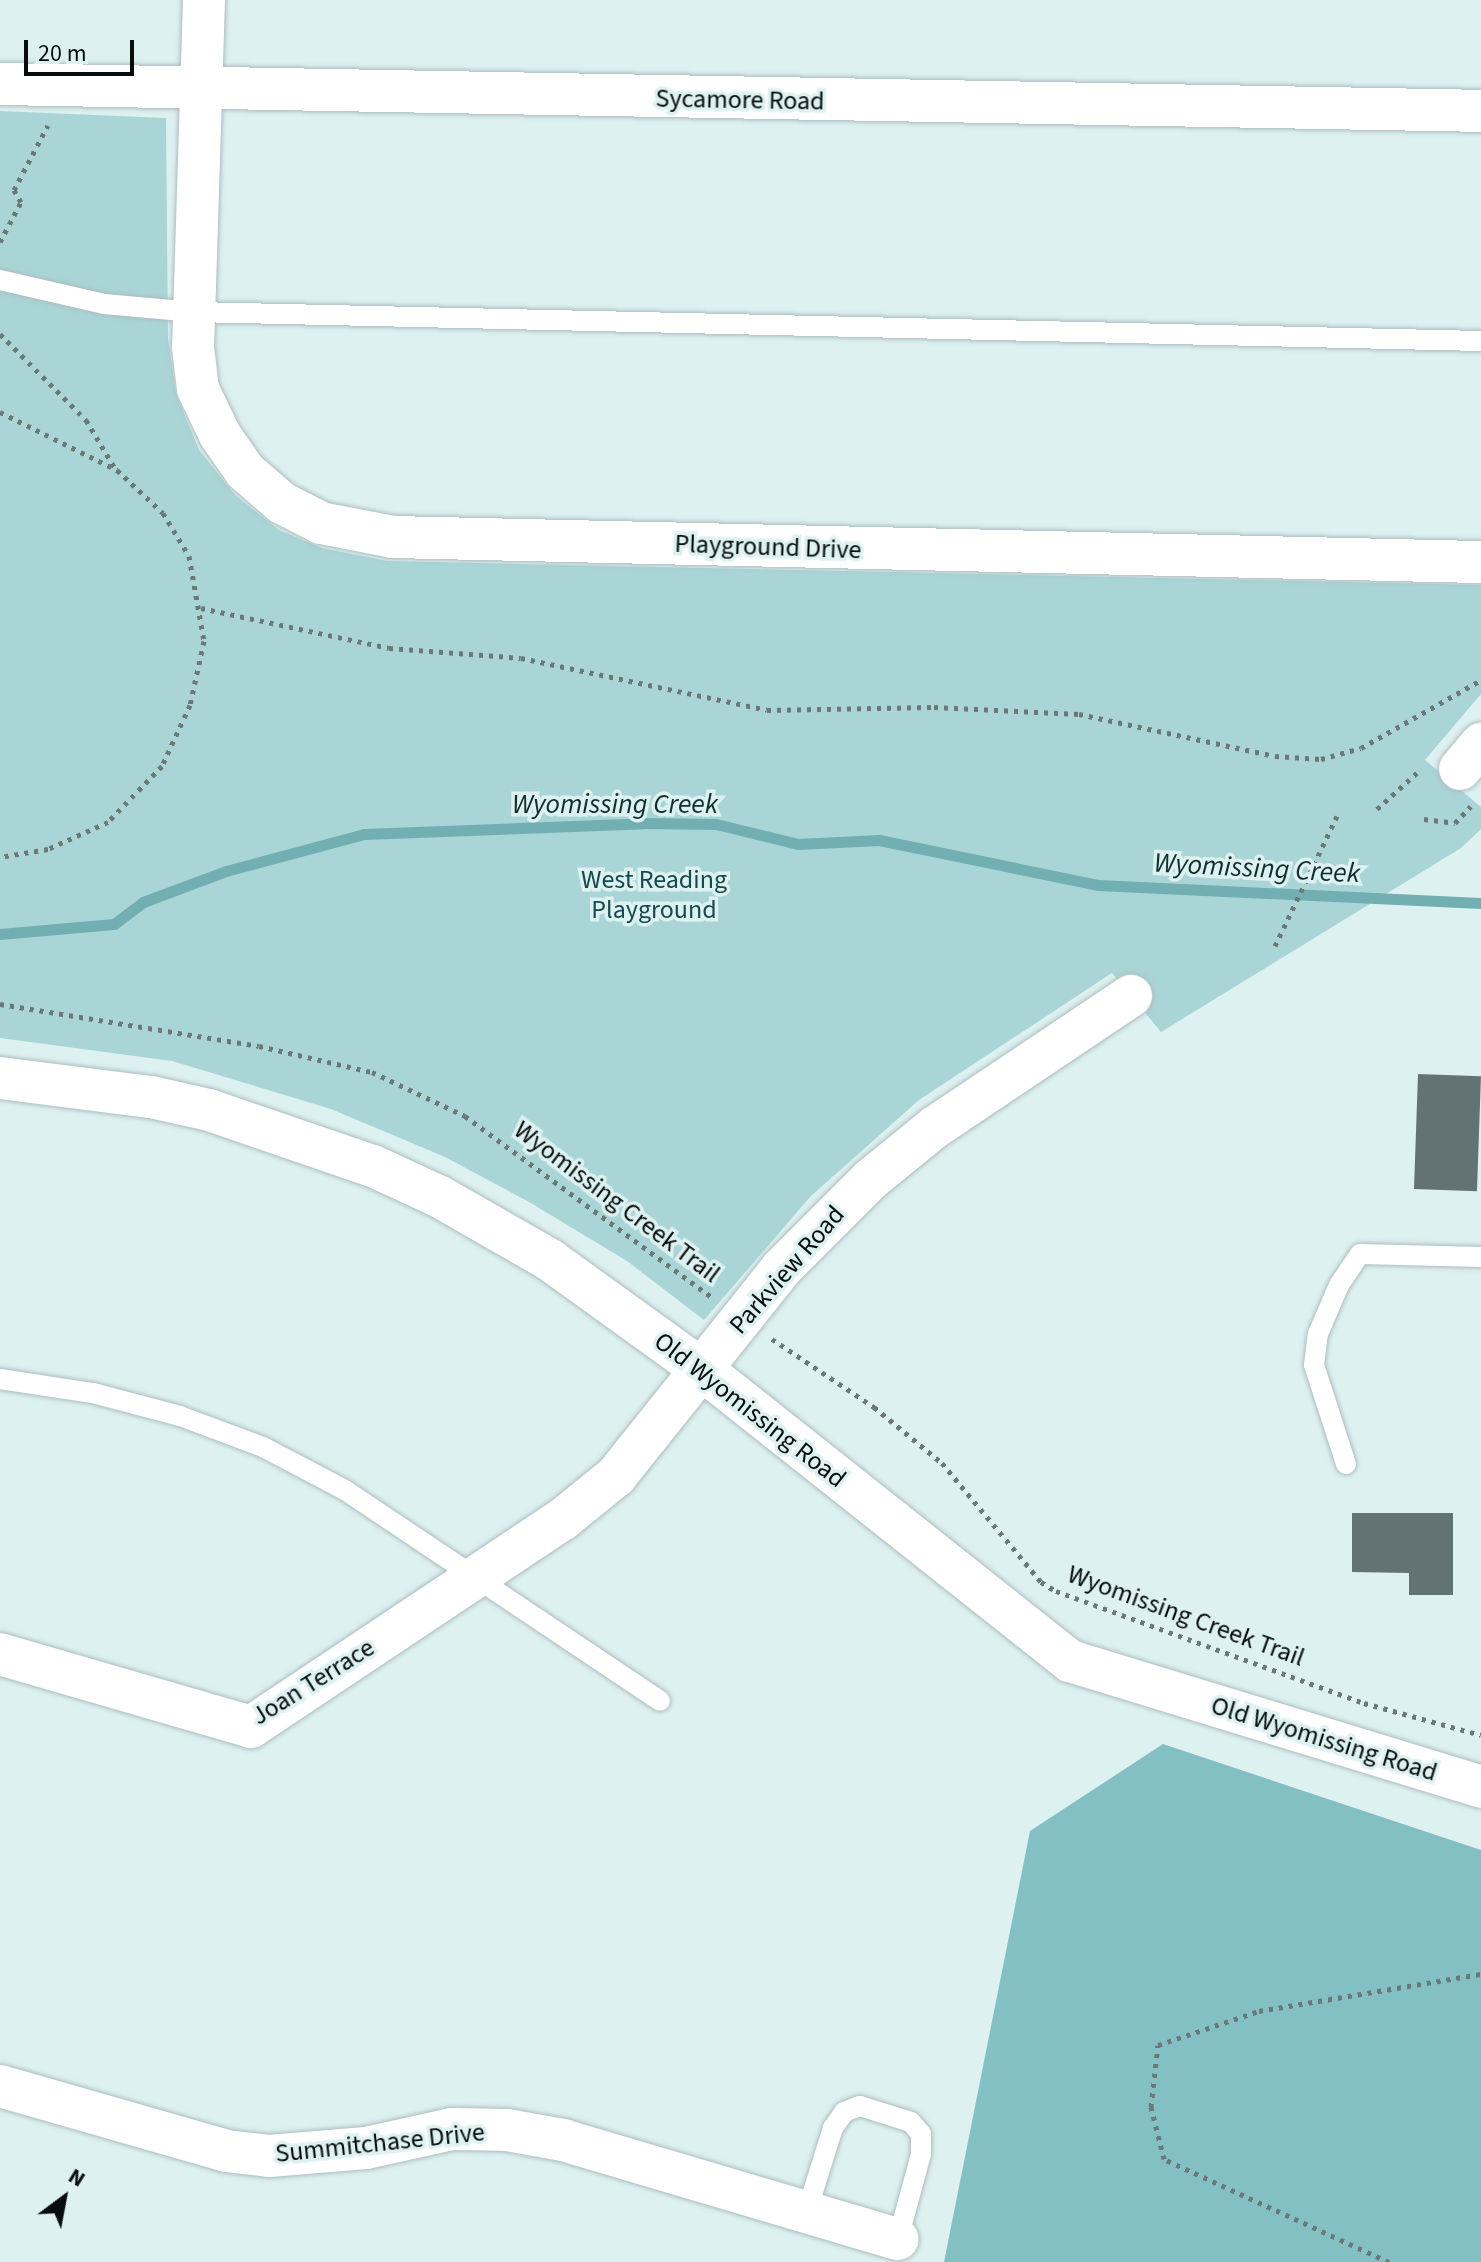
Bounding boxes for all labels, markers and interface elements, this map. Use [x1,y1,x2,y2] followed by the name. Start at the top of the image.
[28,24,138,74] scale bar
[38,36,87,71] text: 20 m
[655,83,825,117] street label: Sycamore Road
[674,528,862,566] street label: Playground Drive
[512,787,718,821] water label: Wyomissing Creek
[1153,846,1361,890] water label: Wyomissing Creek
[581,864,727,926] park label: West Reading Playground
[508,1114,726,1290] street label: Wyomissing Creek Trail
[723,1199,851,1341] street label: Parkview Road
[648,1326,852,1494] street label: Old Wyomissing Road
[1063,1559,1309,1673] street label: Wyomissing Creek Trail
[246,1632,380,1732] street label: Joan Terrace
[1207,1690,1441,1788] street label: Old Wyomissing Road
[274,2116,486,2170] street label: Summitchase Drive
[24,2158,104,2238] north arrow
[62,2160,91,2195] text: N

